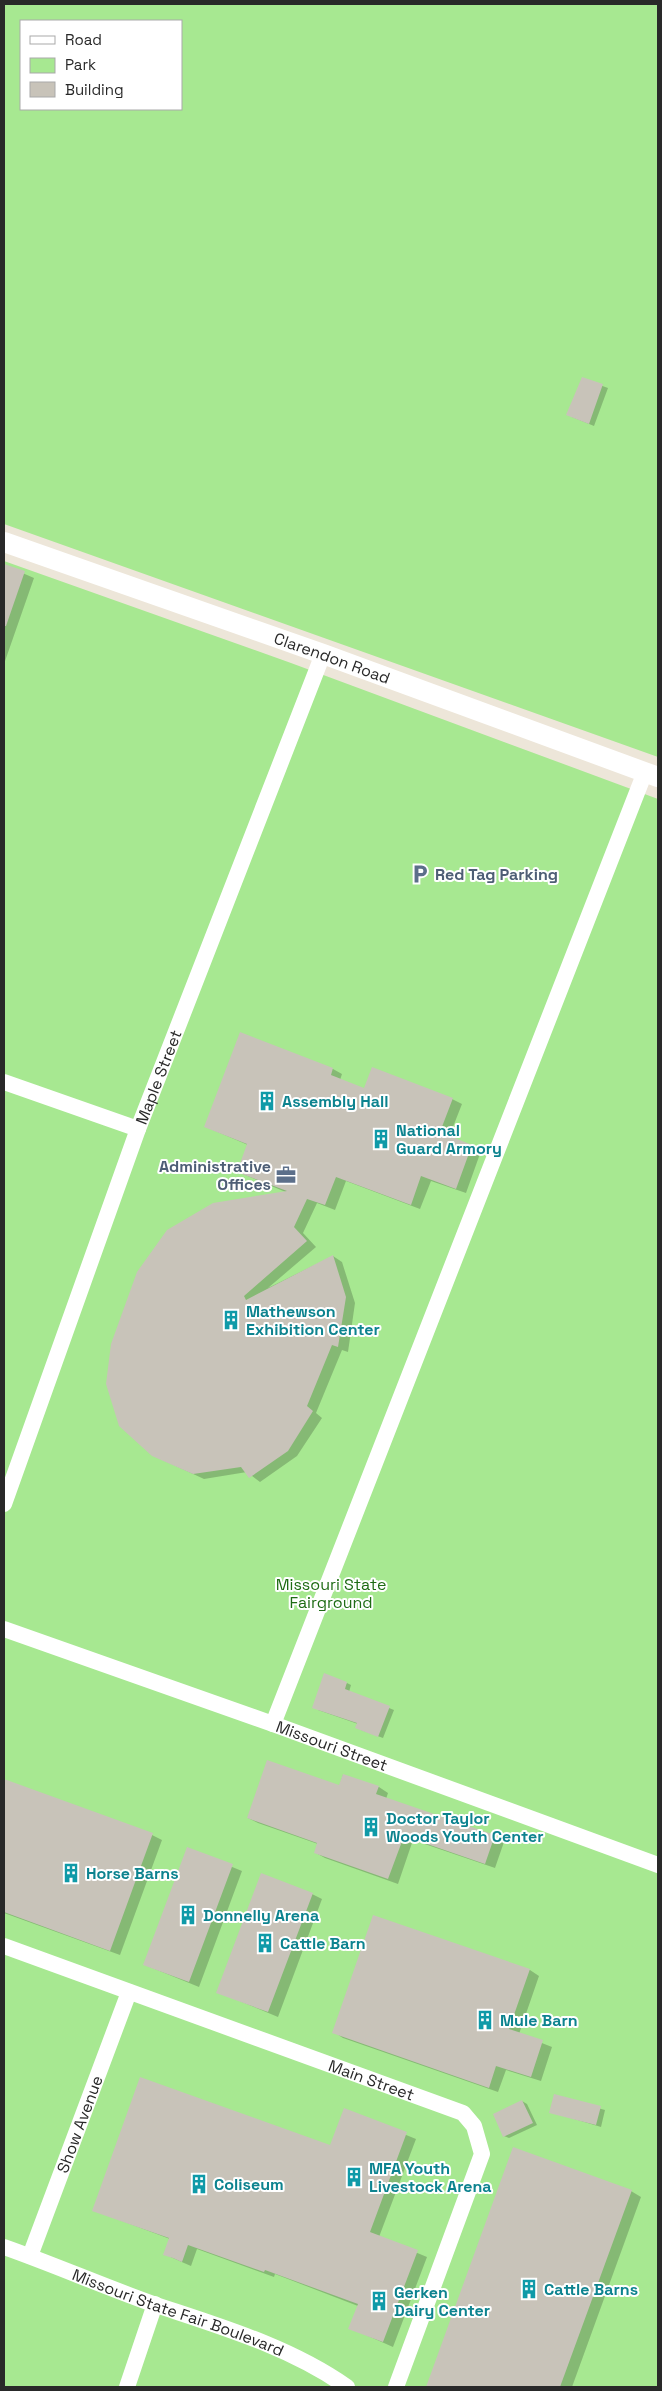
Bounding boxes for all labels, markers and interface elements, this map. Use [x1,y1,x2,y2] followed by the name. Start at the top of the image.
[20,20,182,110] legend
[65,30,102,49] text: Road
[65,55,96,74] text: Park
[65,80,124,99] text: Building
[271,628,393,689] street label: Clarendon Road
[409,863,431,885] parking icon: Red Tag Parking
[435,864,558,885] place label: Red Tag Parking
[131,1027,187,1128] street label: Maple Street
[256,1090,278,1112] building icon: Assembly Hall
[282,1091,388,1112] place label: Assembly Hall
[396,1120,502,1159] place label: National Guard Armory
[370,1128,392,1150] building icon: National Guard Armory
[159,1156,271,1195] place label: Administrative Offices
[275,1164,297,1186] office icon: Administrative Offices
[246,1301,380,1340] place label: Mathewson Exhibition Center
[220,1309,242,1331] building icon: Mathewson Exhibition Center
[276,1574,386,1613] park label: Missouri State Fairground
[273,1716,390,1776] street label: Missouri Street
[386,1808,544,1847] place label: Doctor Taylor Woods Youth Center
[360,1816,382,1838] building icon: Doctor Taylor Woods Youth Center
[60,1862,82,1884] building icon: Horse Barns
[86,1863,179,1884] place label: Horse Barns
[177,1904,199,1926] building icon: Donnelly Arena
[203,1905,319,1926] place label: Donnelly Arena
[254,1932,276,1954] building icon: Cattle Barn
[280,1933,366,1954] place label: Cattle Barn
[474,2009,496,2031] building icon: Mule Barn
[500,2010,578,2031] place label: Mule Barn
[325,2055,417,2105] street label: Main Street
[52,2072,108,2176] street label: Show Avenue
[369,2158,492,2197] place label: MFA Youth Livestock Arena
[343,2166,365,2188] building icon: MFA Youth Livestock Arena
[188,2173,210,2195] building icon: Coliseum
[214,2174,284,2195] place label: Coliseum
[69,2264,287,2361] street label: Missouri State Fair Boulevard
[518,2278,540,2300] building icon: Cattle Barns
[544,2279,638,2300] place label: Cattle Barns
[394,2282,490,2321] place label: Gerken Dairy Center
[368,2290,390,2312] building icon: Gerken Dairy Center

